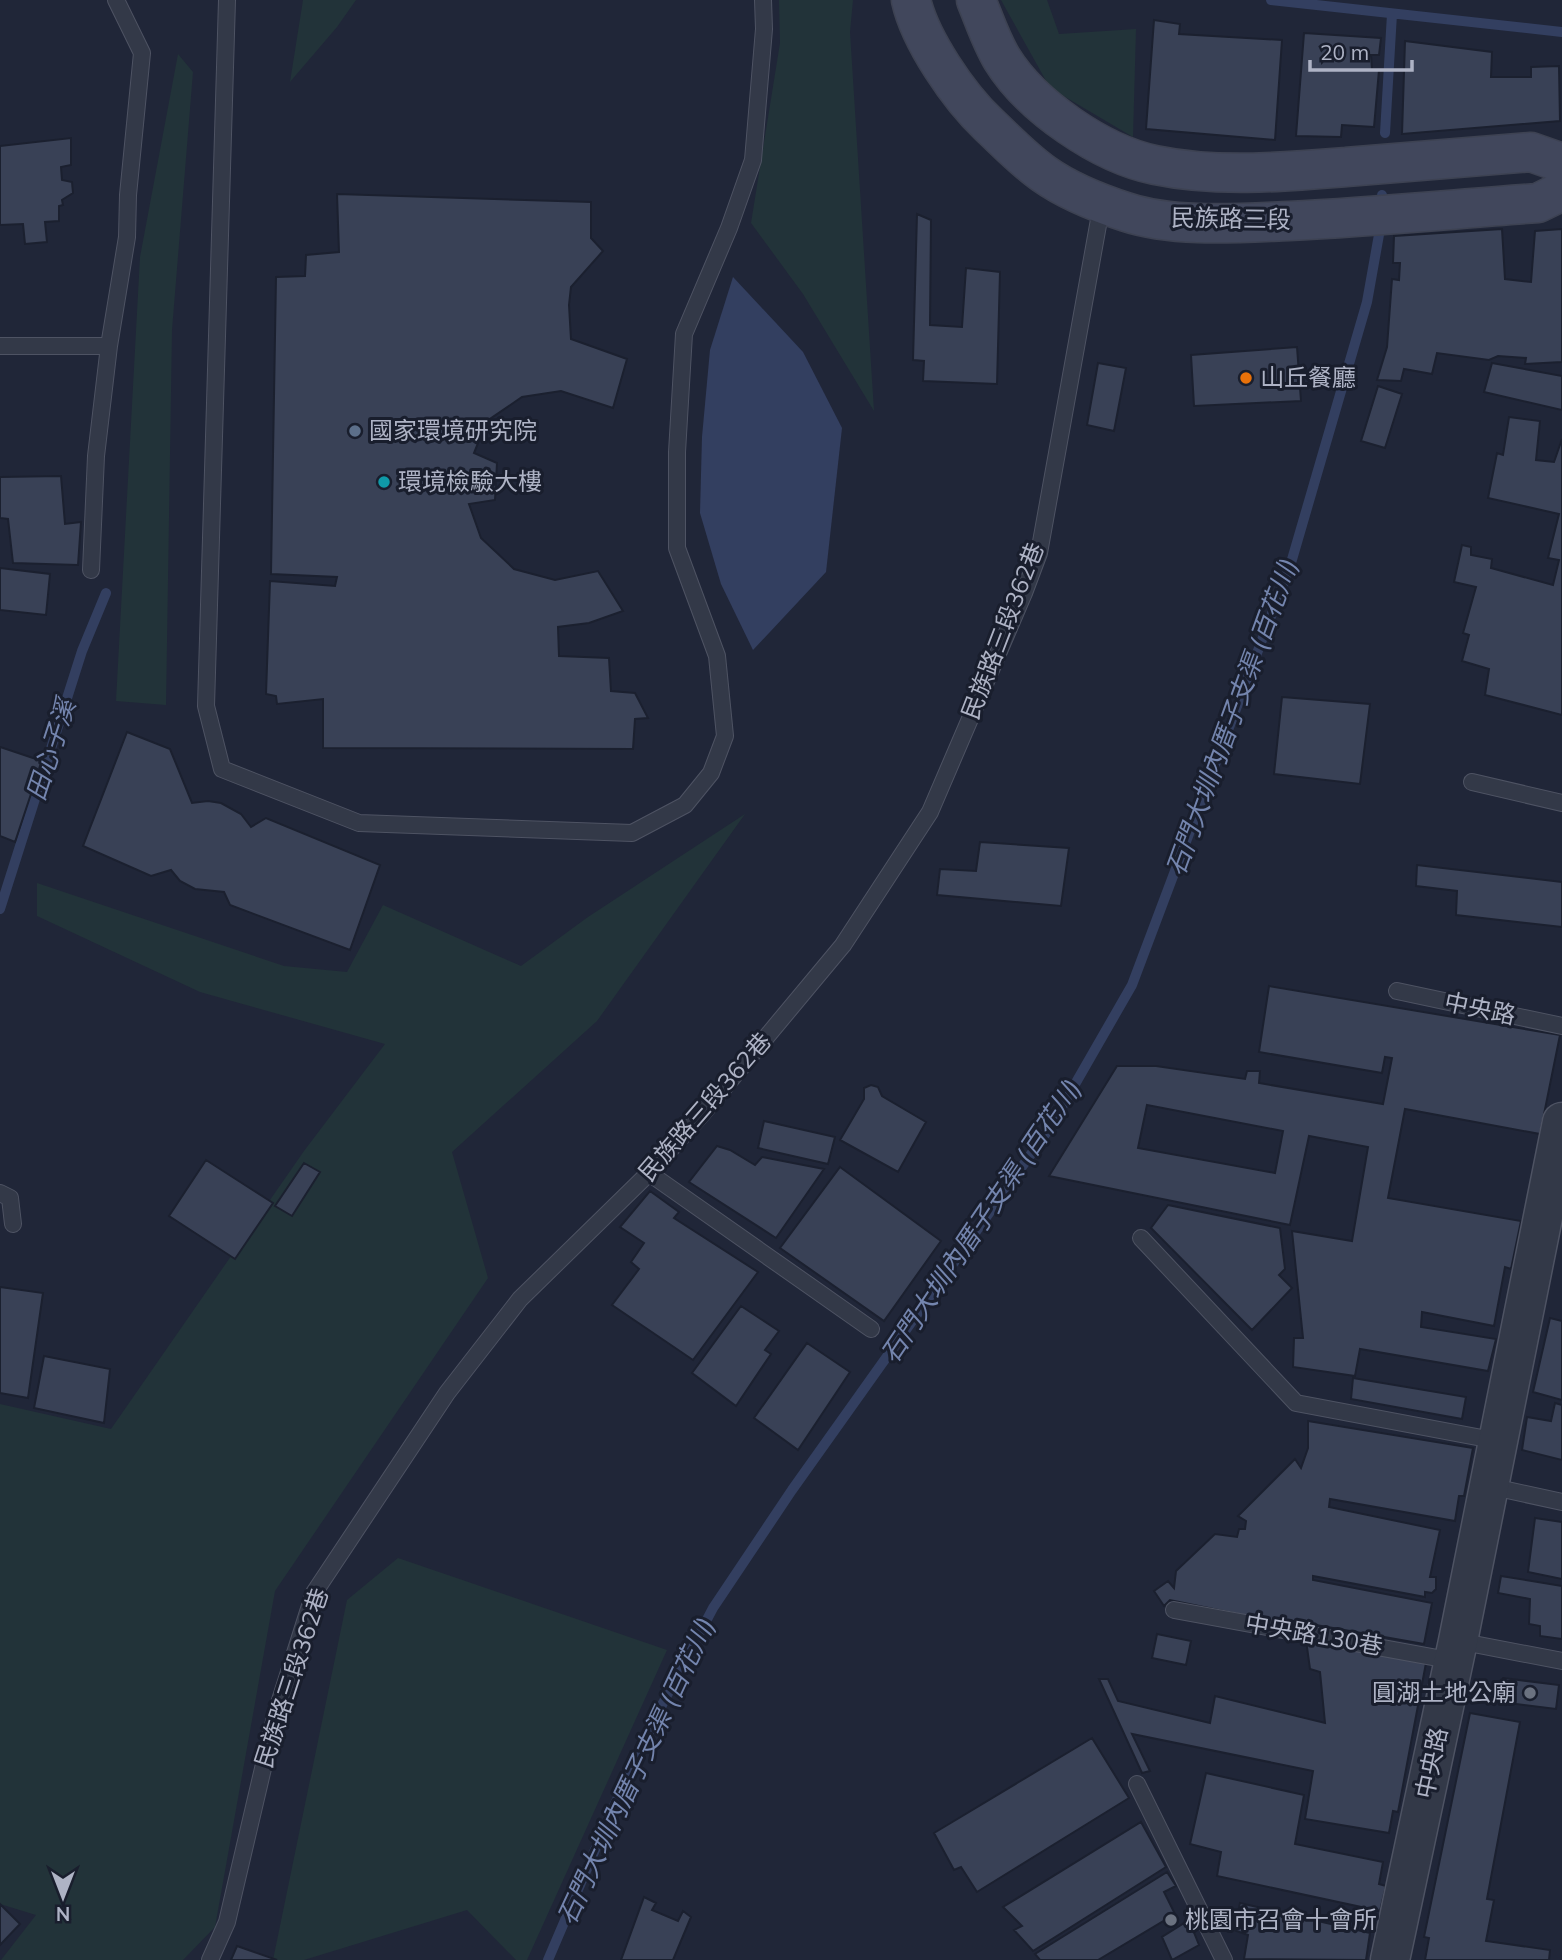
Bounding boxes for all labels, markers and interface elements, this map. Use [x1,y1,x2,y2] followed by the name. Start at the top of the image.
[1310,28,1412,72] scale bar
[1320,39,1369,65] text: 20 m
[1171,202,1291,234] street label: 民族路三段
[1260,362,1356,392] place label: 山丘餐廳
[1238,370,1254,386] marker: 山丘餐廳
[369,415,537,445] place label: 國家環境研究院
[347,423,363,439] marker: 國家環境研究院
[398,466,542,496] place label: 環境檢驗大樓
[376,474,392,490] marker: 環境檢驗大樓
[955,538,1050,723] street label: 民族路三段362巷
[1159,554,1304,880] water label: 石門大圳內厝子支渠 (百花川)
[19,691,84,804] water label: 田心子溪
[1442,986,1519,1030] street label: 中央路
[632,1026,777,1187] street label: 民族路三段362巷
[873,1072,1088,1369] water label: 石門大圳內厝子支渠 (百花川)
[248,1584,334,1771] street label: 民族路三段362巷
[1243,1607,1385,1661] street label: 中央路130巷
[550,1612,721,1930] water label: 石門大圳內厝子支渠 (百花川)
[1372,1677,1516,1707] place label: 圓湖土地公廟
[1522,1685,1538,1701] marker: 圓湖土地公廟
[1409,1724,1453,1801] street label: 中央路
[28,1862,98,1932] north arrow
[56,1902,70,1926] text: N
[1185,1904,1377,1934] place label: 桃園市召會十會所
[1163,1912,1179,1928] marker: 桃園市召會十會所

